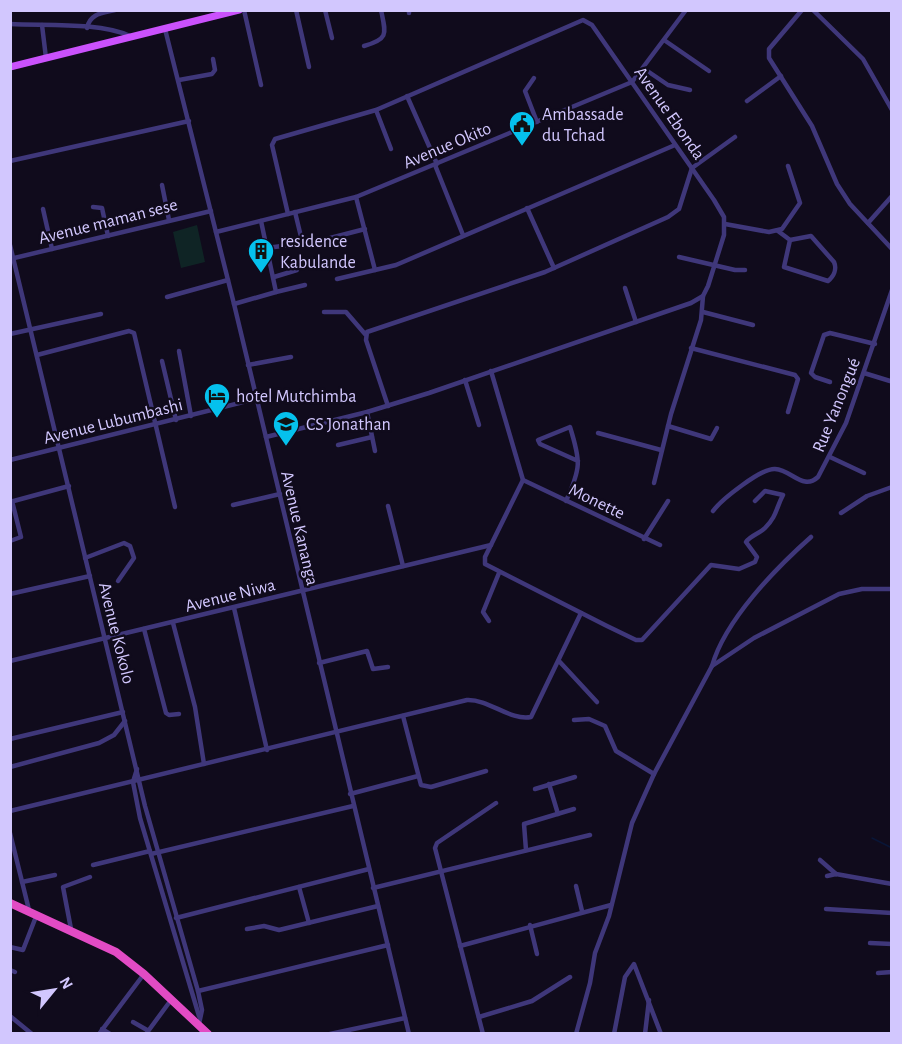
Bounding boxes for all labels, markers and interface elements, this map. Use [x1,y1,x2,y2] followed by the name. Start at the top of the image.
[631,64,708,163] street label: Avenue Ebonda
[542,106,623,145] place label: Ambassade du Tchad
[507,109,537,147] public building icon: Ambassade du Tchad
[401,119,494,173] street label: Avenue Okito
[37,196,180,248] street label: Avenue maman sese
[280,233,356,272] place label: residence Kabulande
[246,236,276,274] building icon: residence Kabulande
[810,356,864,455] street label: Rue Yanongué
[202,381,232,419] hotel icon: hotel Mutchimba
[236,388,357,406] place label: hotel Mutchimba
[42,396,185,448] street label: Avenue Lubumbashi
[271,409,301,447] school or university icon: CS Jonathan
[306,416,391,434] place label: CS Jonathan
[277,469,321,587] street label: Avenue Kananga
[566,481,627,523] street label: Monette
[183,576,277,616] street label: Avenue Niwa
[95,581,137,686] street label: Avenue Kokolo
[24,960,84,1020] north arrow
[56,974,76,992] text: N

